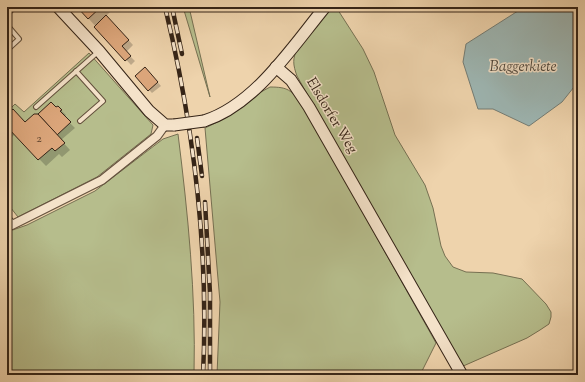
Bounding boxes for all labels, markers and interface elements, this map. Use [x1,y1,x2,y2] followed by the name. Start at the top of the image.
[490,57,556,78] water label: Baggerkiete
[300,74,362,158] street label: Elsdorfer Weg
[36,130,42,148] house number: 2

